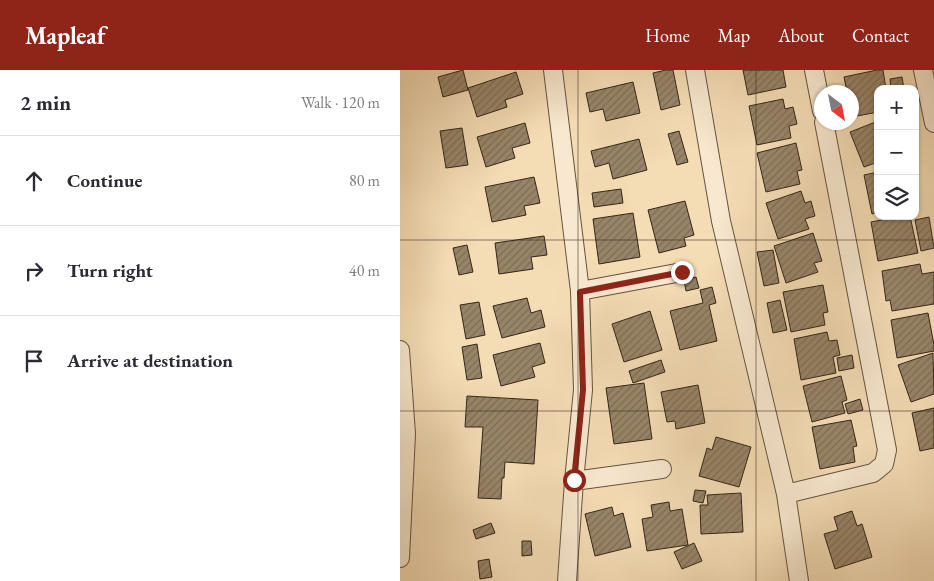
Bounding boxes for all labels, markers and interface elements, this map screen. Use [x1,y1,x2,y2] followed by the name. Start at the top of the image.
[25,20,106,51] text: Mapleaf
[645,24,690,47] text: Home
[718,24,750,47] text: Map
[778,24,824,47] text: About
[852,24,909,47] text: Contact
[814,85,859,130] north arrow
[874,85,919,220] map controls
[874,85,919,130] button: +
[20,89,71,116] text: 2 min
[301,92,380,113] text: Walk · 120 m
[874,130,919,175] button: −
[20,167,48,195] icon: ahead
[67,168,142,193] text: Continue
[349,170,380,191] text: 80 m
[874,175,919,220] button: layers
[20,257,48,285] icon: right
[67,258,153,283] text: Turn right
[349,260,380,281] text: 40 m
[671,261,694,284] route end
[20,347,48,375] icon: arrive
[67,348,233,373] text: Arrive at destination
[563,469,586,492] route start

